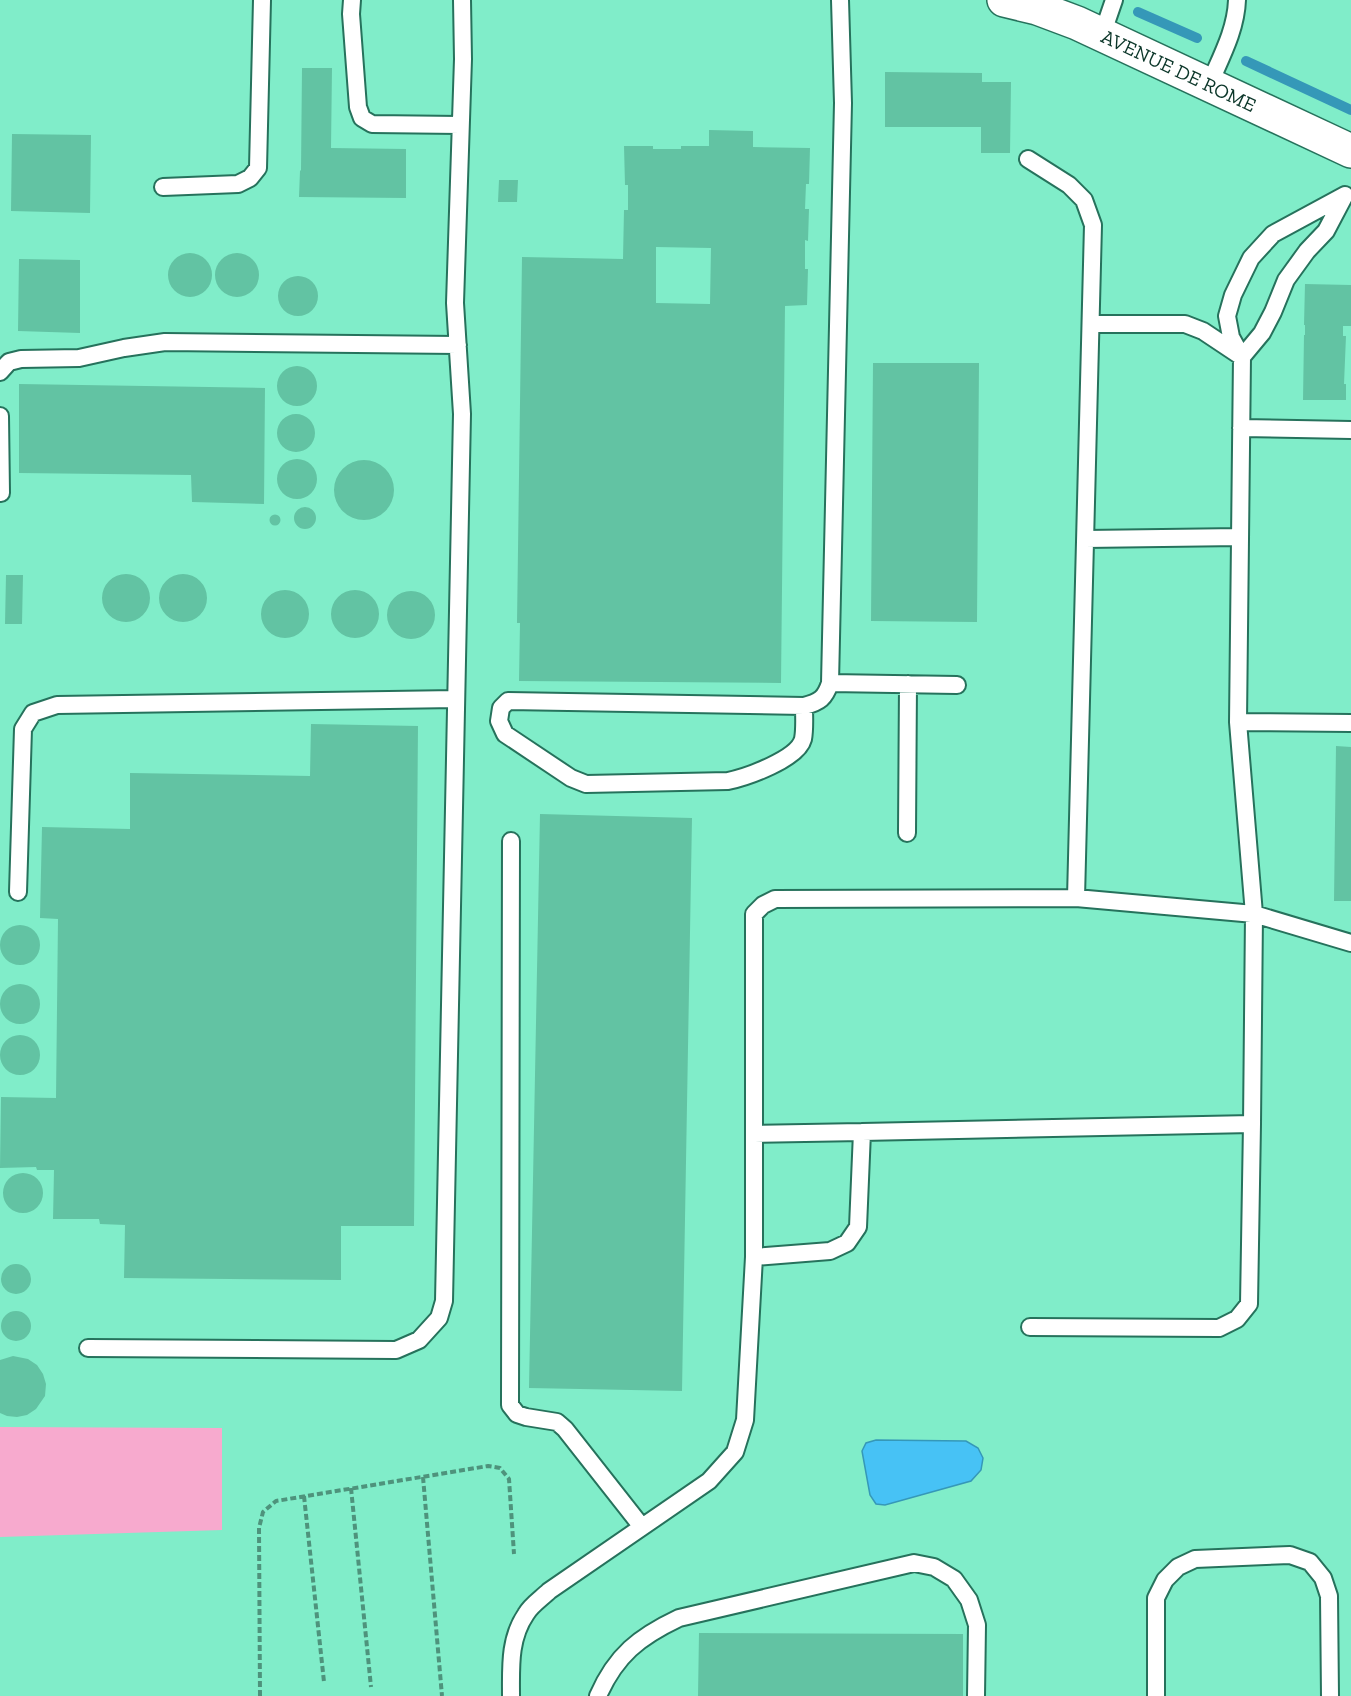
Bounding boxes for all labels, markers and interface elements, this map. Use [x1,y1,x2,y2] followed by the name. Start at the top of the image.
[1098,24,1260,117] street label: AVENUE DE ROME

